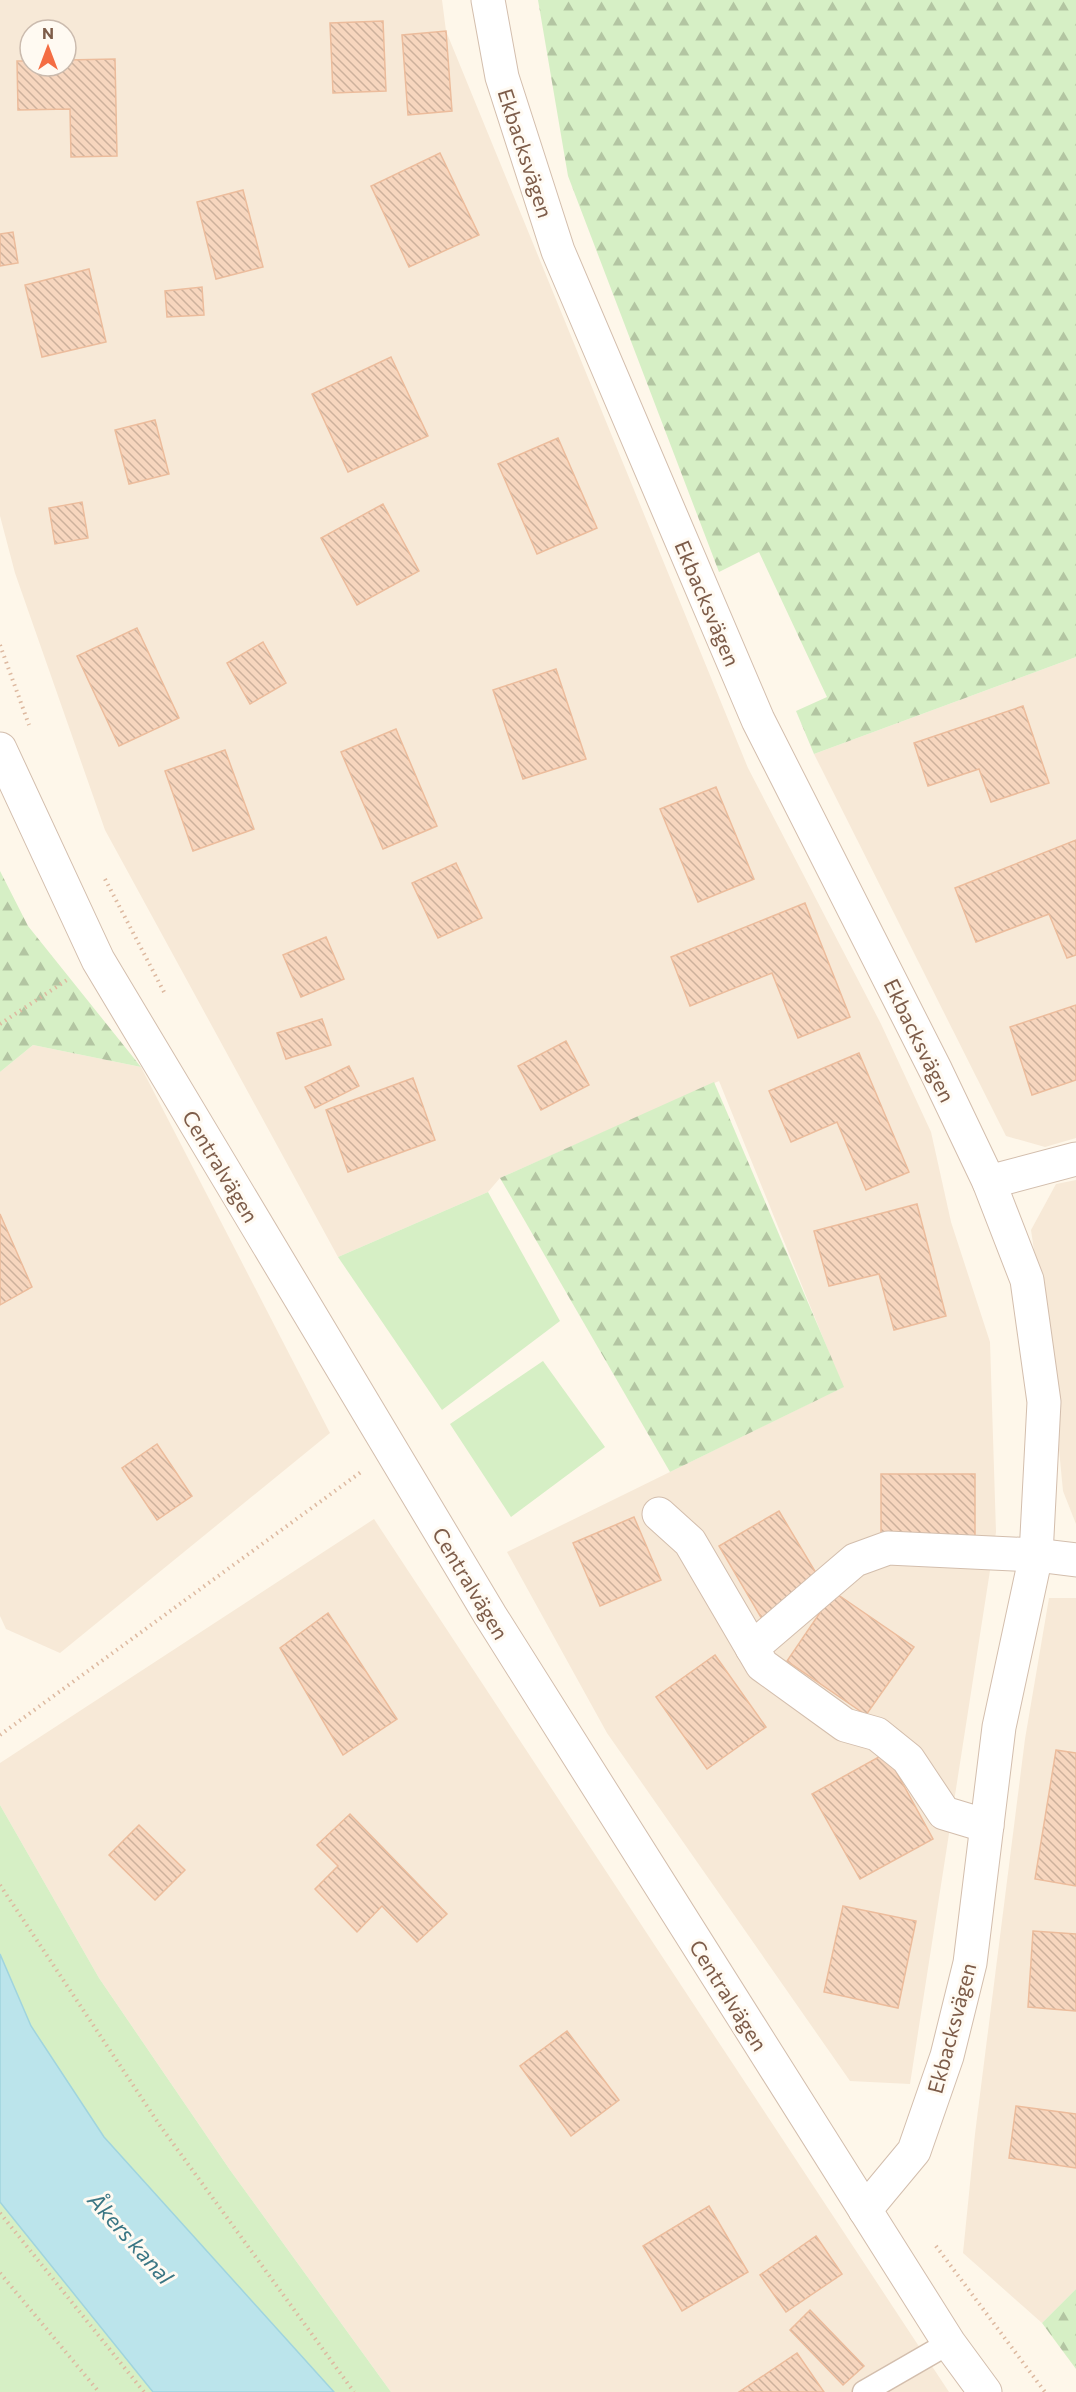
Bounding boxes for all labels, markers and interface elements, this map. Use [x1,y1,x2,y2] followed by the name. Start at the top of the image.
[18,18,78,78] north arrow
[42,23,54,42] text: N
[493,85,559,221] street label: Ekbacksvägen
[670,536,746,670] street label: Ekbacksvägen
[879,974,961,1106] street label: Ekbacksvägen
[178,1105,264,1227] street label: Centralvägen
[428,1522,514,1644] street label: Centralvägen
[685,1935,773,2055] street label: Centralvägen
[922,1960,980,2096] street label: Ekbacksvägen
[82,2186,179,2290] water label: Åkers kanal

